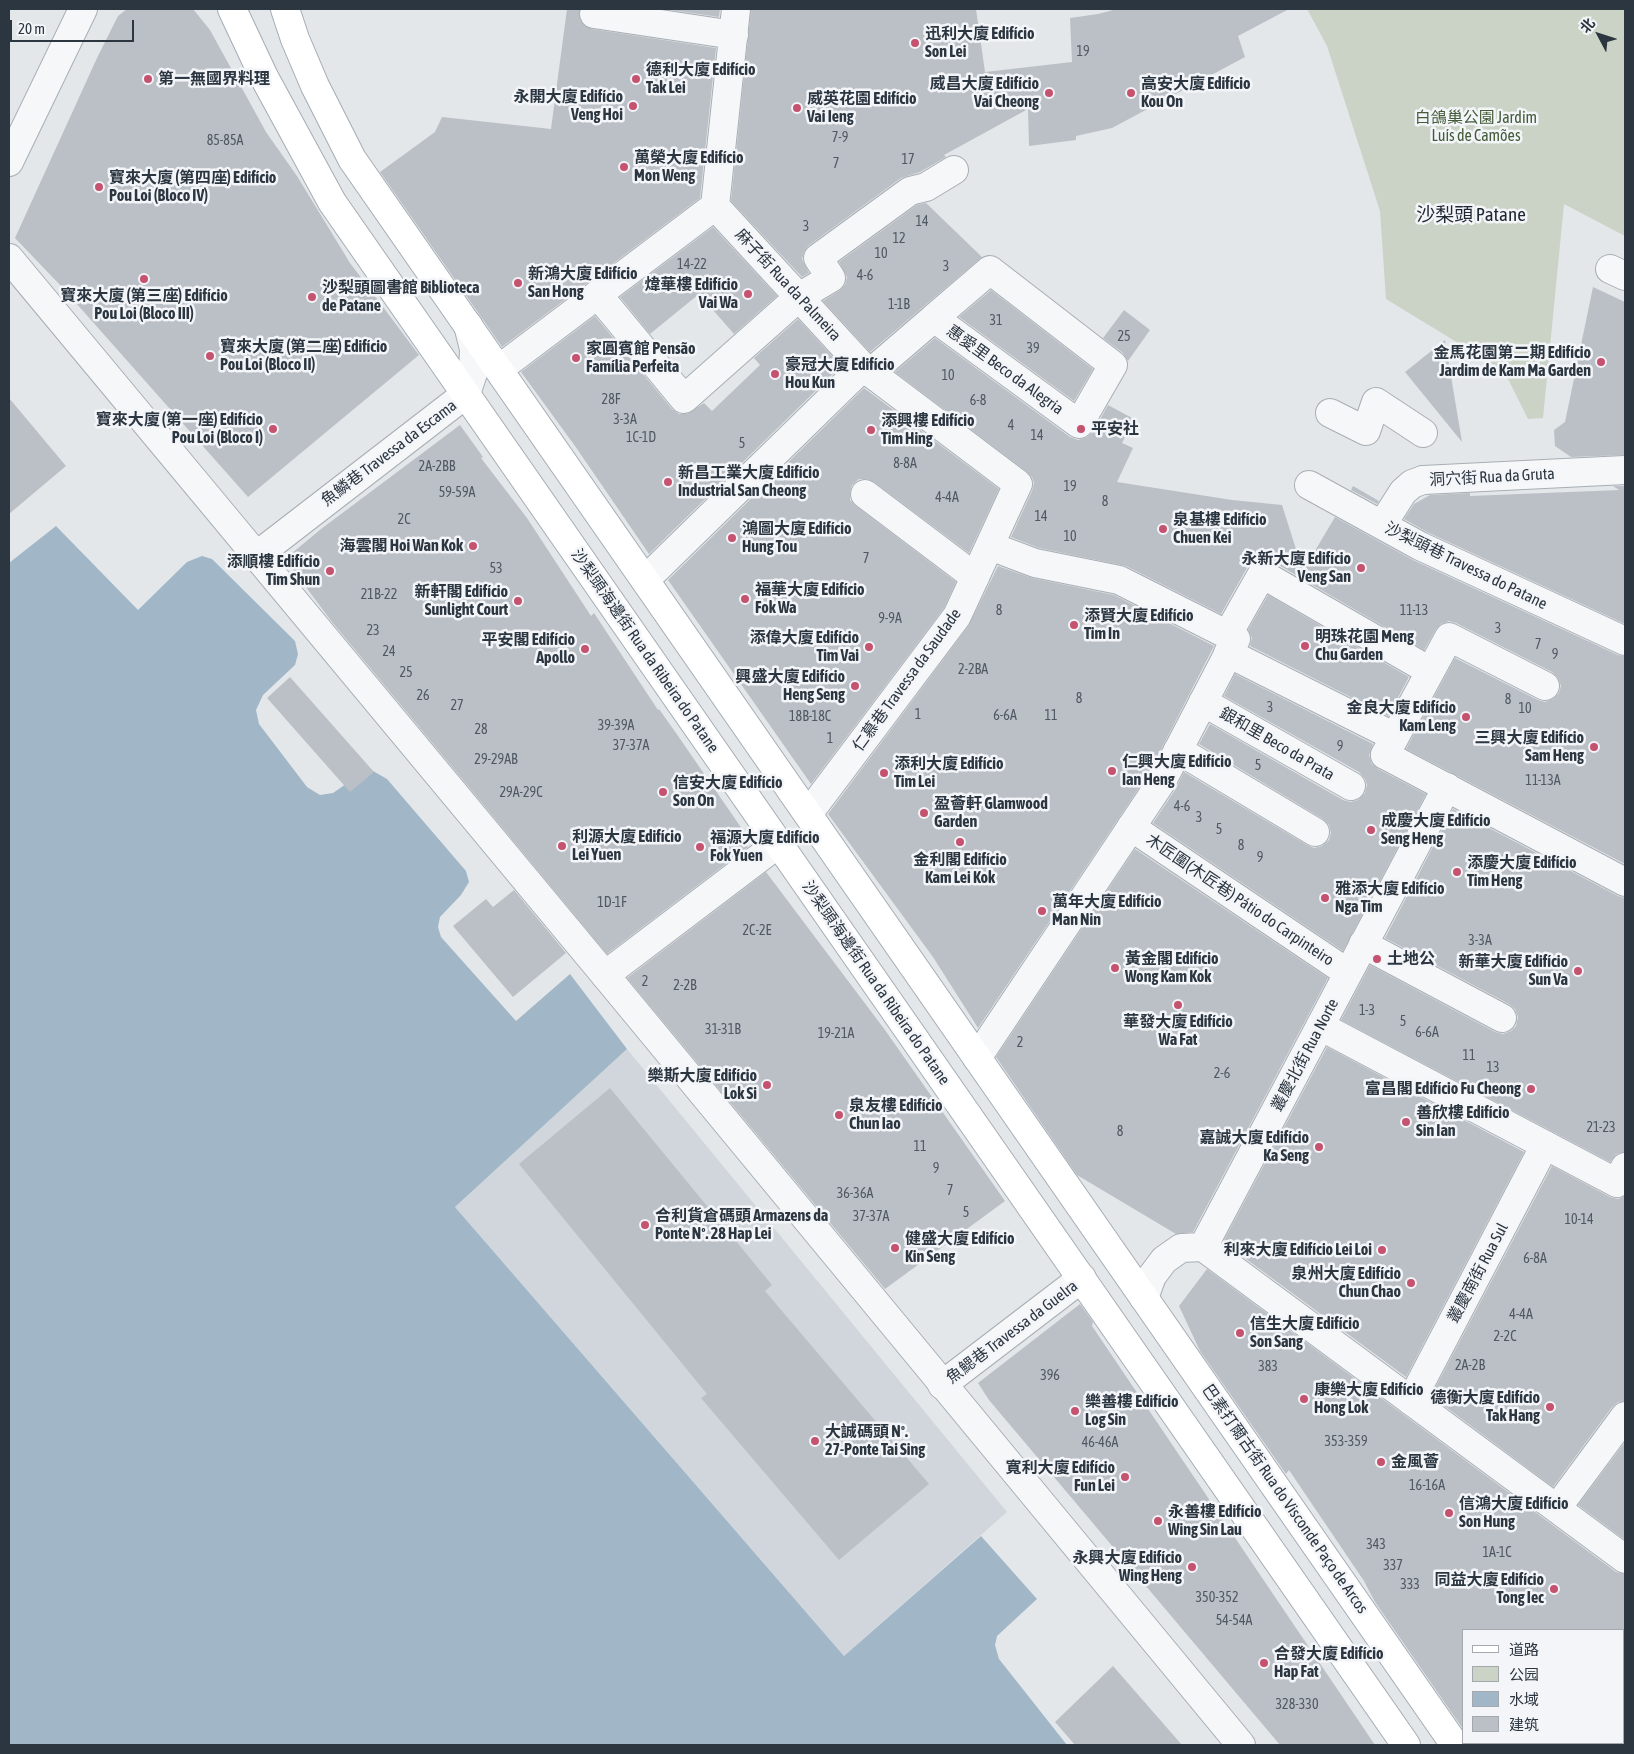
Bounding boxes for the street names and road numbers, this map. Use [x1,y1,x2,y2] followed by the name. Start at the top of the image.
[731,225,845,345] street label: 麻子街 Rua da Palmeira
[943,321,1067,419] street label: 惠愛里 Beco da Alegria
[317,396,461,510] street label: 魚鱗巷 Travessa da Escama
[1429,464,1555,490] street label: 洞穴街 Rua da Gruta
[1382,518,1550,614] street label: 沙梨頭巷 Travessa do Patane
[567,545,723,757] street label: 沙梨頭海邊街 Rua da Ribeira do Patane
[849,605,965,755] street label: 仁慕巷 Travessa da Saudade
[1216,703,1338,785] street label: 銀和里 Beco da Prata
[1143,830,1337,970] street label: 木匠圍(木匠巷) Pátio do Carpinteiro
[798,877,954,1089] street label: 沙梨頭海邊街 Rua da Ribeira do Patane
[1267,995,1343,1115] street label: 叢慶北街 Rua Norte
[1444,1220,1512,1326] street label: 叢慶南街 Rua Sul
[943,1276,1081,1388] street label: 魚鰓巷 Travessa da Guelra
[1198,1381,1372,1617] street label: 巴素打爾古街 Rua do Visconde Paço de Arcos

